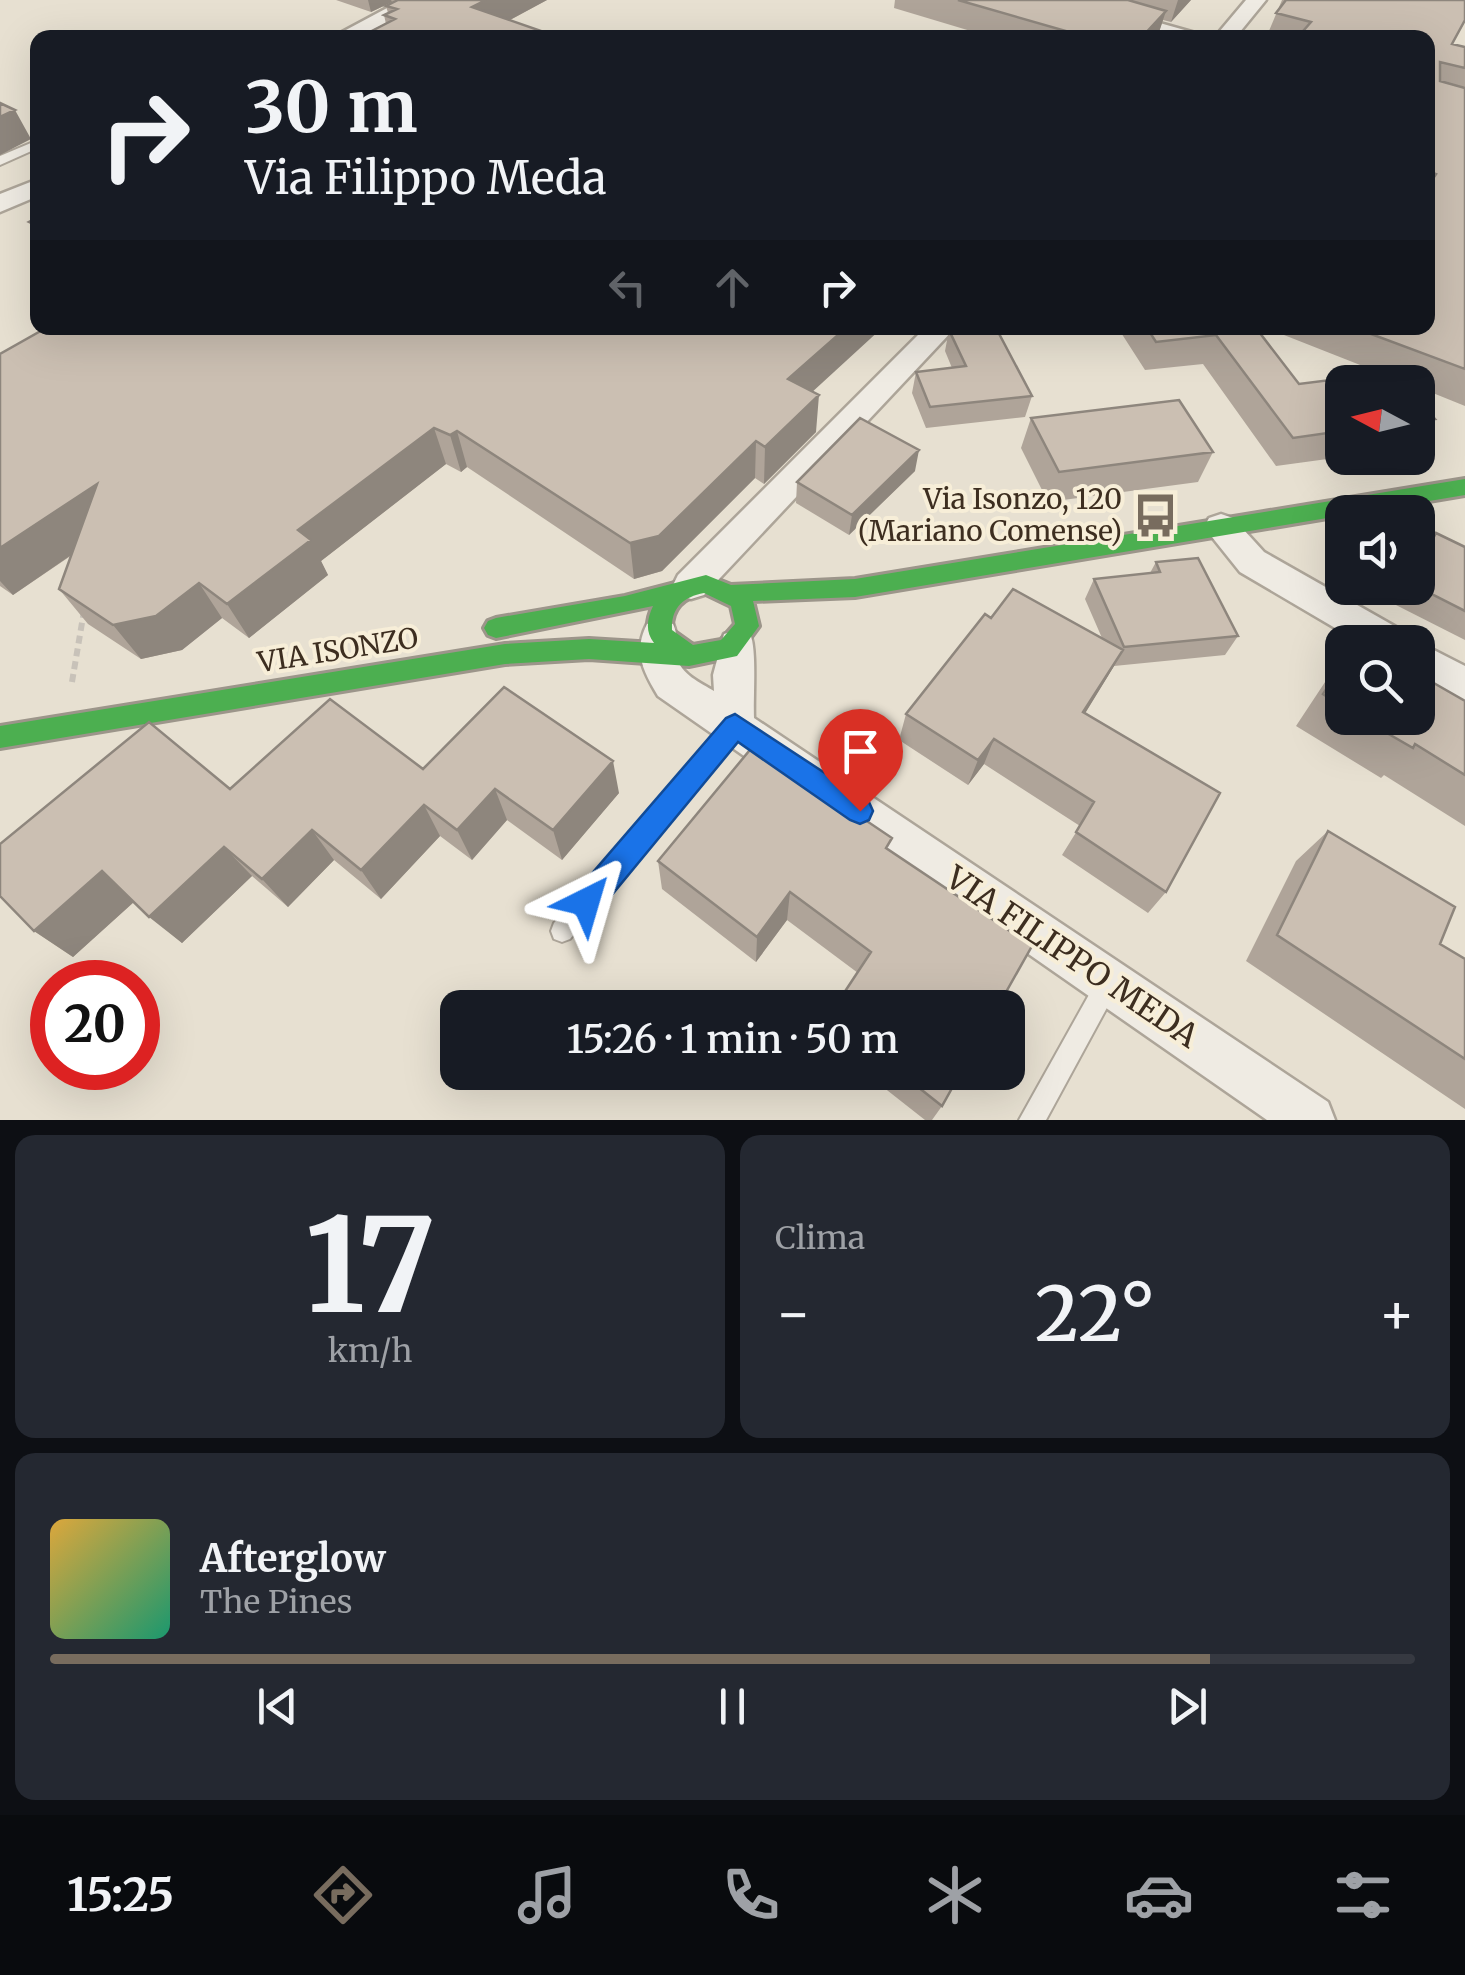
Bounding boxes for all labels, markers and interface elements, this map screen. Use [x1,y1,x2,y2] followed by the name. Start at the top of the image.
[245,63,418,151] text: 30 m
[80,70,210,200] icon: right
[245,150,607,206] text: Via Filippo Meda
[600,260,655,315] icon: left
[705,260,760,315] icon: ahead
[810,260,865,315] icon: right
[1325,365,1435,475] north arrow
[1325,365,1435,735] map controls
[858,481,1122,549] place label: Via Isonzo, 120 (Mariano Comense)
[1131,491,1179,539] bus stop icon: Via Isonzo, 120 (Mariano Comense)
[1325,495,1435,605] button: sound
[254,620,421,681] street label: VIA ISONZO
[1325,625,1435,735] button: search
[818,709,903,812] pin
[833,724,888,779] icon: arrive
[534,850,638,954] position arrow
[937,857,1206,1057] street label: VIA FILIPPO MEDA
[30,960,160,1090] speed limit sign: 20
[566,1016,899,1063] text: 15:26 · 1 min · 50 m
[305,1184,435,1347] text: 17
[775,1218,865,1258] text: Clima
[1035,1267,1155,1361] text: 22°
[775,1279,812,1348] text: −
[1378,1279,1415,1348] text: +
[328,1331,412,1371] text: km/h
[200,1535,386,1582] text: Afterglow
[200,1582,352,1622] text: The Pines
[250,1679,305,1734] icon: previous
[705,1679,760,1734] icon: pause
[1160,1679,1215,1734] icon: next
[308,1860,378,1930] icon: directions
[512,1860,582,1930] icon: music
[716,1860,786,1930] icon: phone
[920,1860,990,1930] icon: climate
[1124,1860,1194,1930] icon: car
[1328,1860,1398,1930] icon: filters
[67,1867,174,1923] text: 15:25

